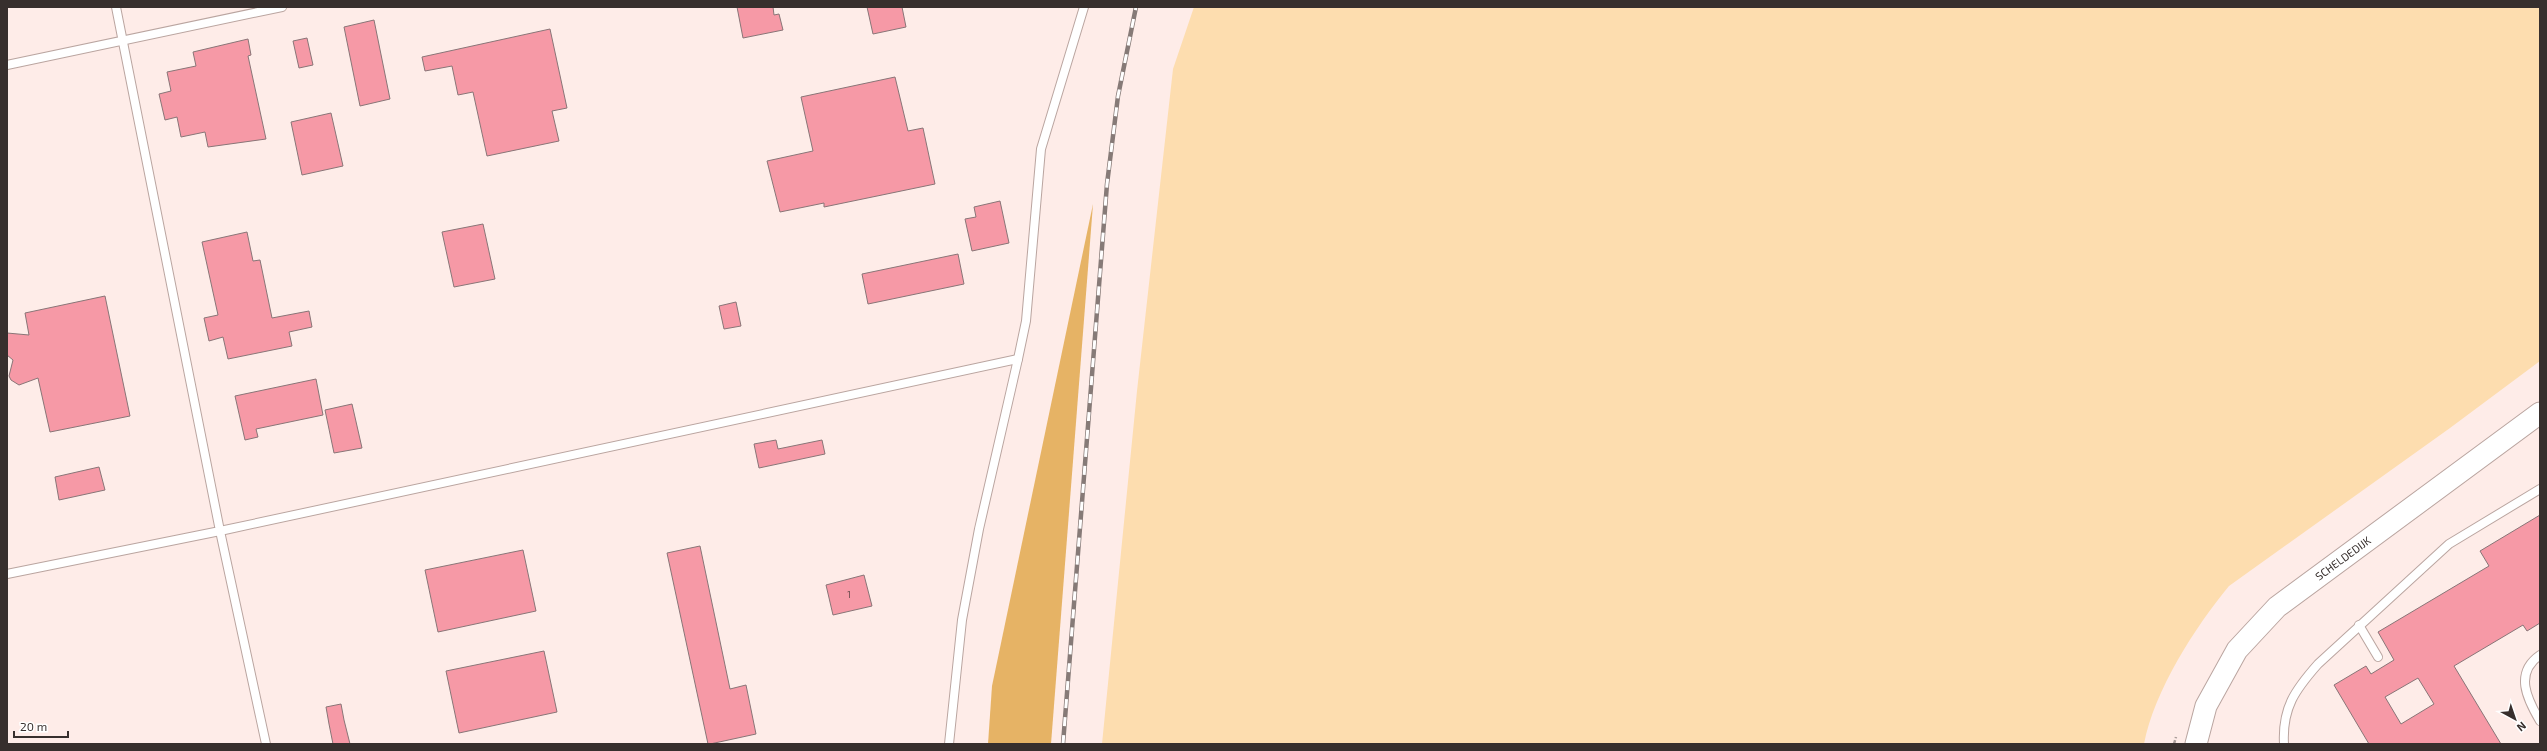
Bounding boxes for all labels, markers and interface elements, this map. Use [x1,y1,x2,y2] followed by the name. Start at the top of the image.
[2312,533,2373,583] street label: SCHELDEDIJK
[847,589,851,600] house number: 1
[2495,699,2535,739] north arrow
[14,713,68,739] scale bar
[20,719,47,733] text: 20 m
[2514,720,2529,735] text: N

